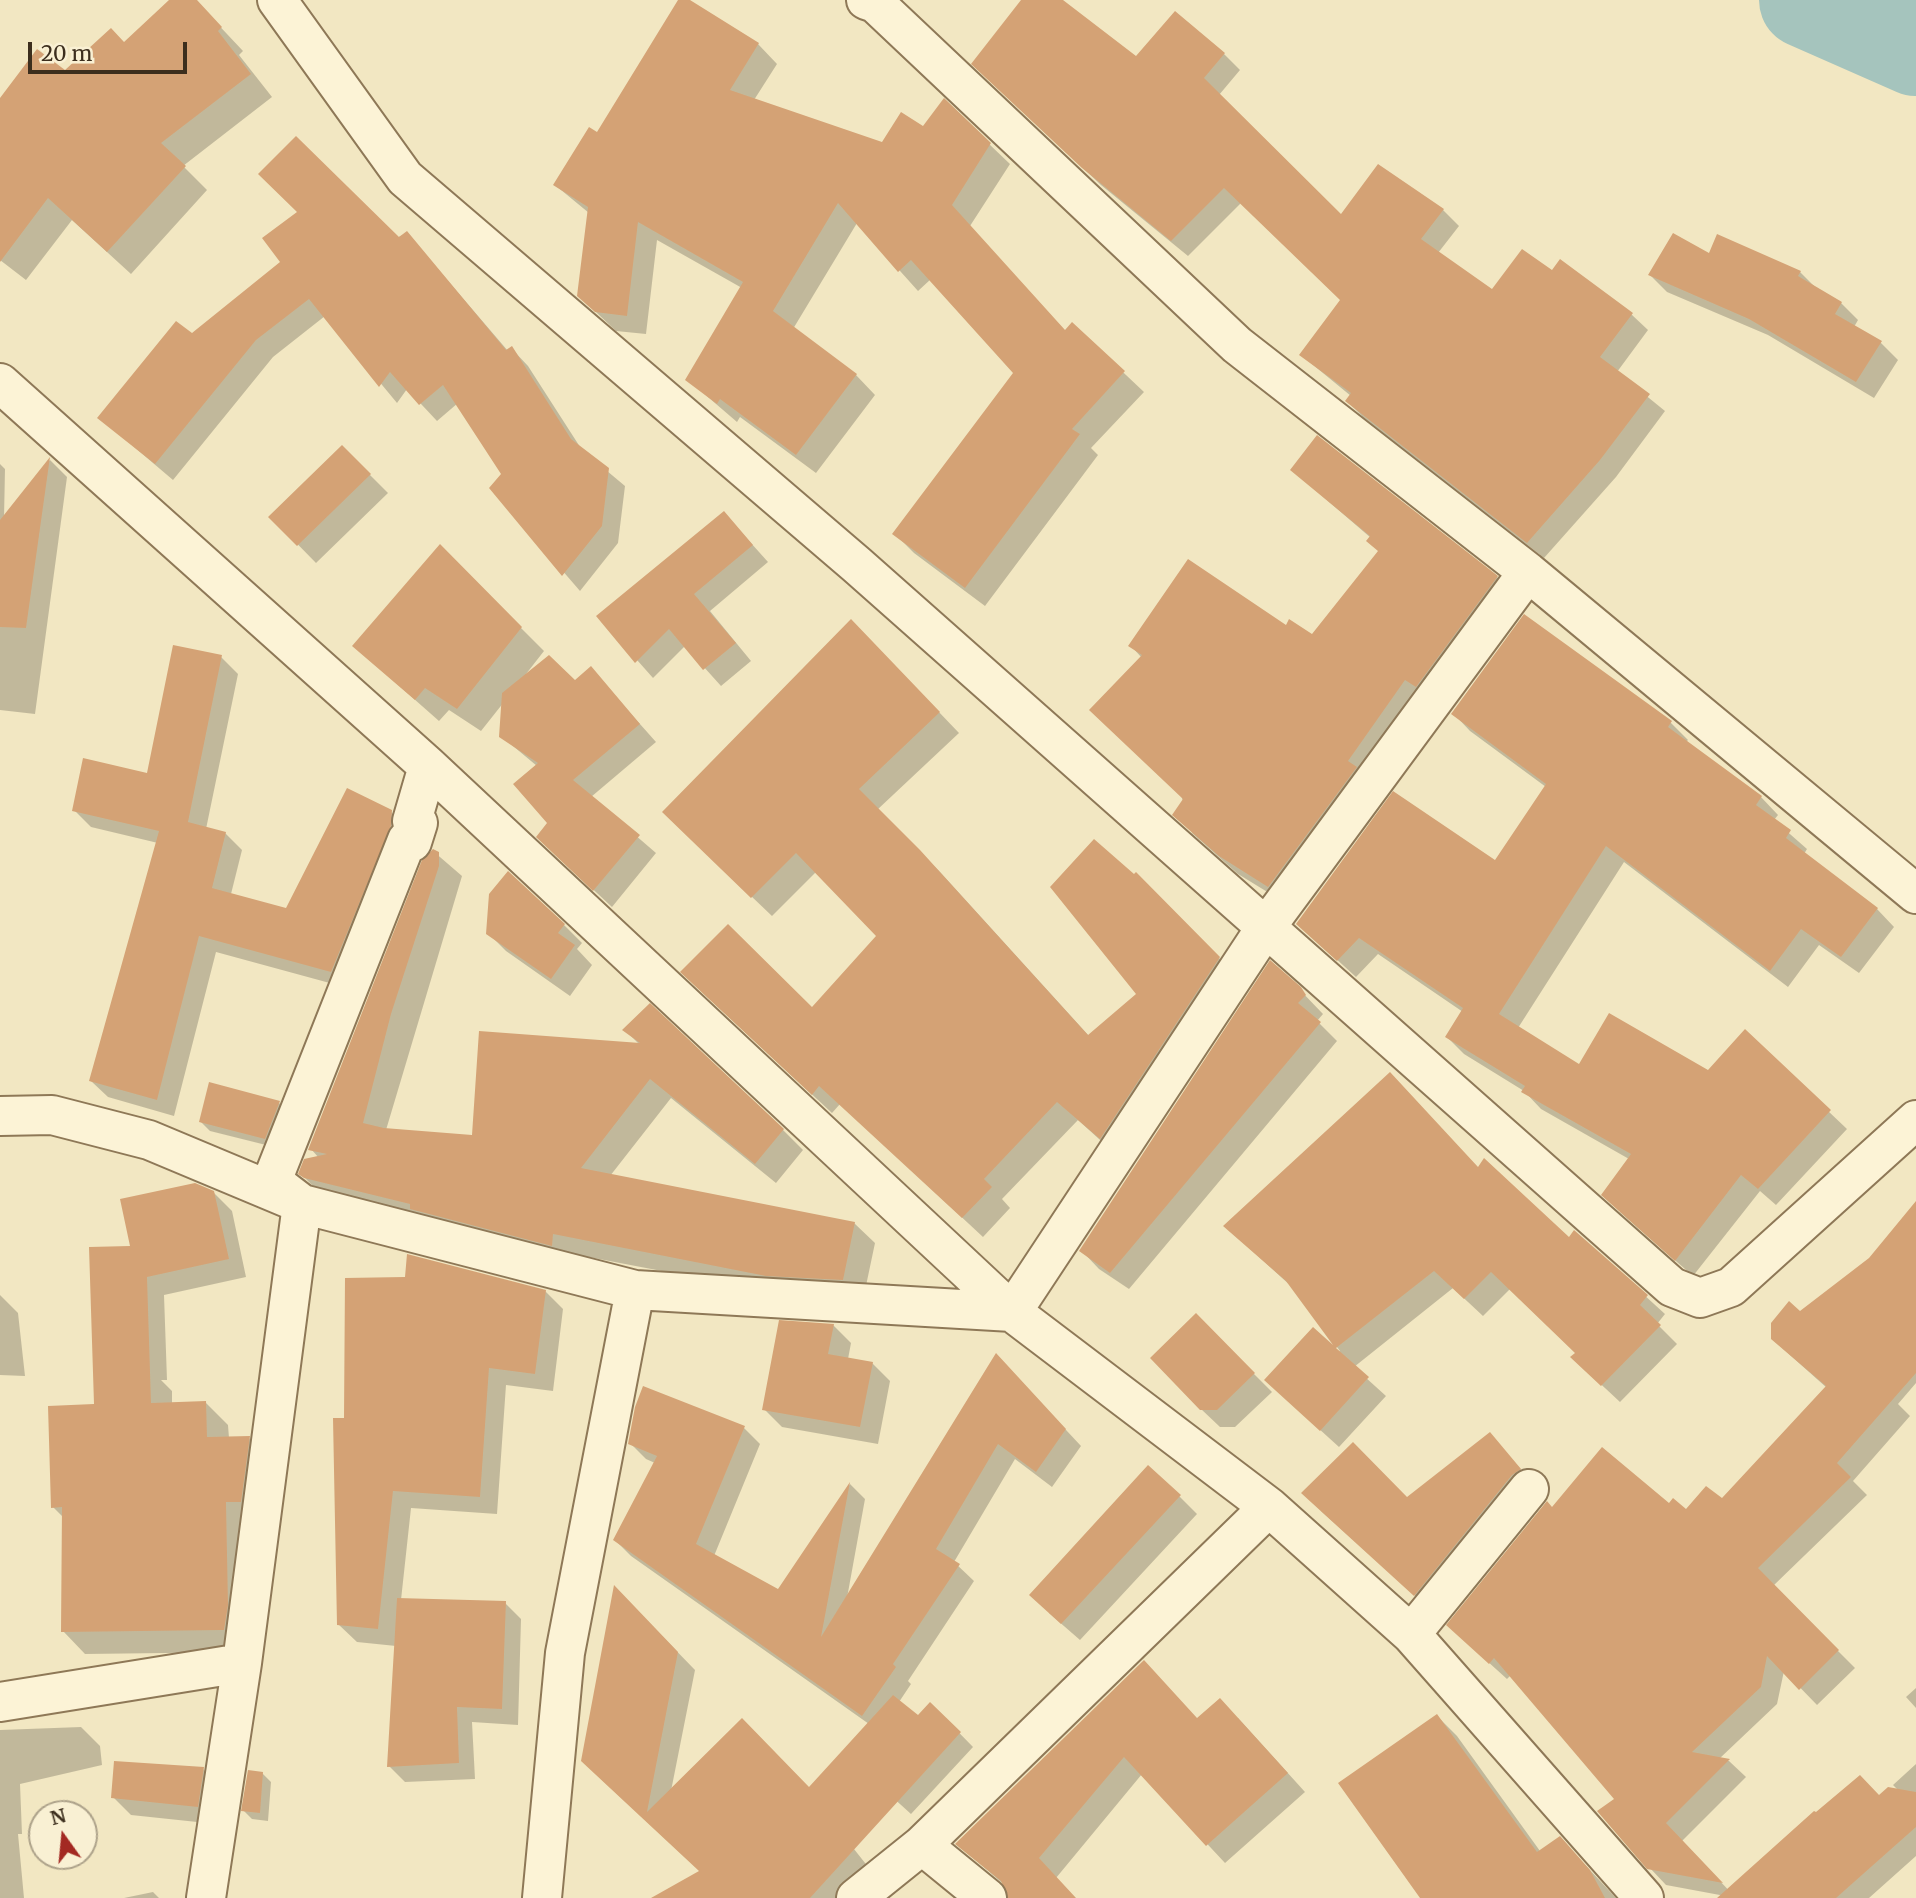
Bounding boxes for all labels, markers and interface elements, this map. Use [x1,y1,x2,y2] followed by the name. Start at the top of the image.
[32,28,191,72] scale bar
[41,40,92,67] text: 20 m
[28,1800,98,1870] north arrow
[48,1803,68,1830] text: N

